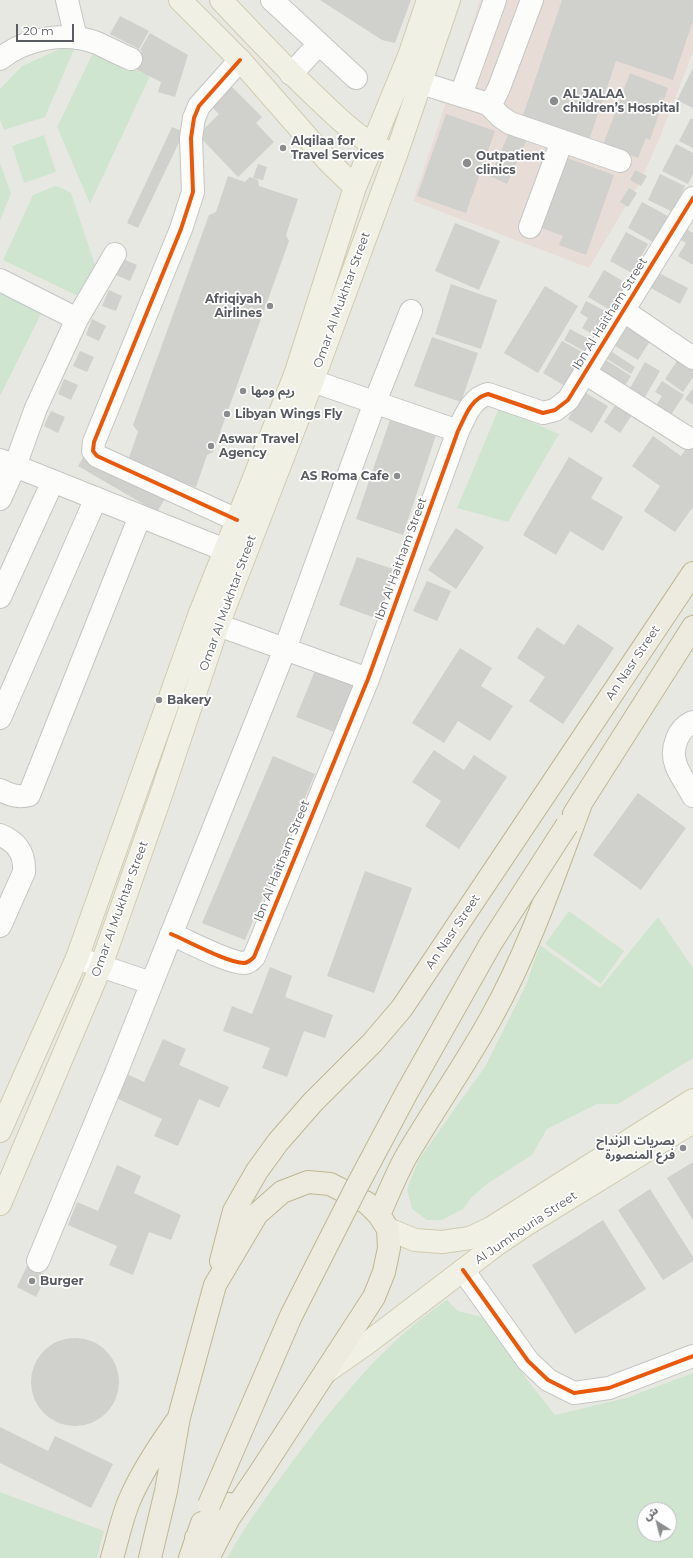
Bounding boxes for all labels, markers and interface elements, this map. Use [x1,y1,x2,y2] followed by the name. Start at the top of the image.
[18,16,76,42] scale bar
[23,23,54,38] text: 20 m
[563,87,679,115] place label: AL JALAA children’s Hospital
[548,95,560,107] marker: AL JALAA children’s Hospital
[291,134,384,162] place label: Alqilaa for Travel Services
[278,143,288,153] marker: Alqilaa for Travel Services
[476,149,545,177] place label: Outpatient clinics
[461,157,473,169] marker: Outpatient clinics
[311,230,373,370] street label: Omar Al Mukhtar Street
[569,255,651,373] street label: Ibn Al Haitham Street
[205,292,262,320] place label: Afriqiyah Airlines
[265,301,275,311] marker: Afriqiyah Airlines
[251,384,295,398] place label: ريم ومها
[238,386,248,396] marker: ريم ومها
[235,407,342,421] place label: Libyan Wings Fly
[222,409,232,419] marker: Libyan Wings Fly
[219,432,299,460] place label: Aswar Travel Agency
[206,441,216,451] marker: Aswar Travel Agency
[301,469,389,483] place label: AS Roma Cafe
[392,471,402,481] marker: AS Roma Cafe
[372,495,430,623] street label: Ibn Al Haitham Street
[197,533,259,673] street label: Omar Al Mukhtar Street
[603,623,663,703] street label: An Nasr Street
[167,693,211,707] place label: Bakery
[154,695,164,705] marker: Bakery
[251,798,313,924] street label: Ibn Al Haitham Street
[89,839,151,979] street label: Omar Al Mukhtar Street
[423,892,483,972] street label: An Nasr Street
[596,1134,675,1162] place label: بصريات الزنداح فرع المنصورة
[678,1143,688,1153] marker: بصريات الزنداح فرع المنصورة
[472,1188,580,1268] street label: Al Jumhouria Street
[40,1274,84,1288] place label: Burger
[27,1276,37,1286] marker: Burger
[637,1502,677,1542] north arrow
[640,1503,661,1523] text: ش

